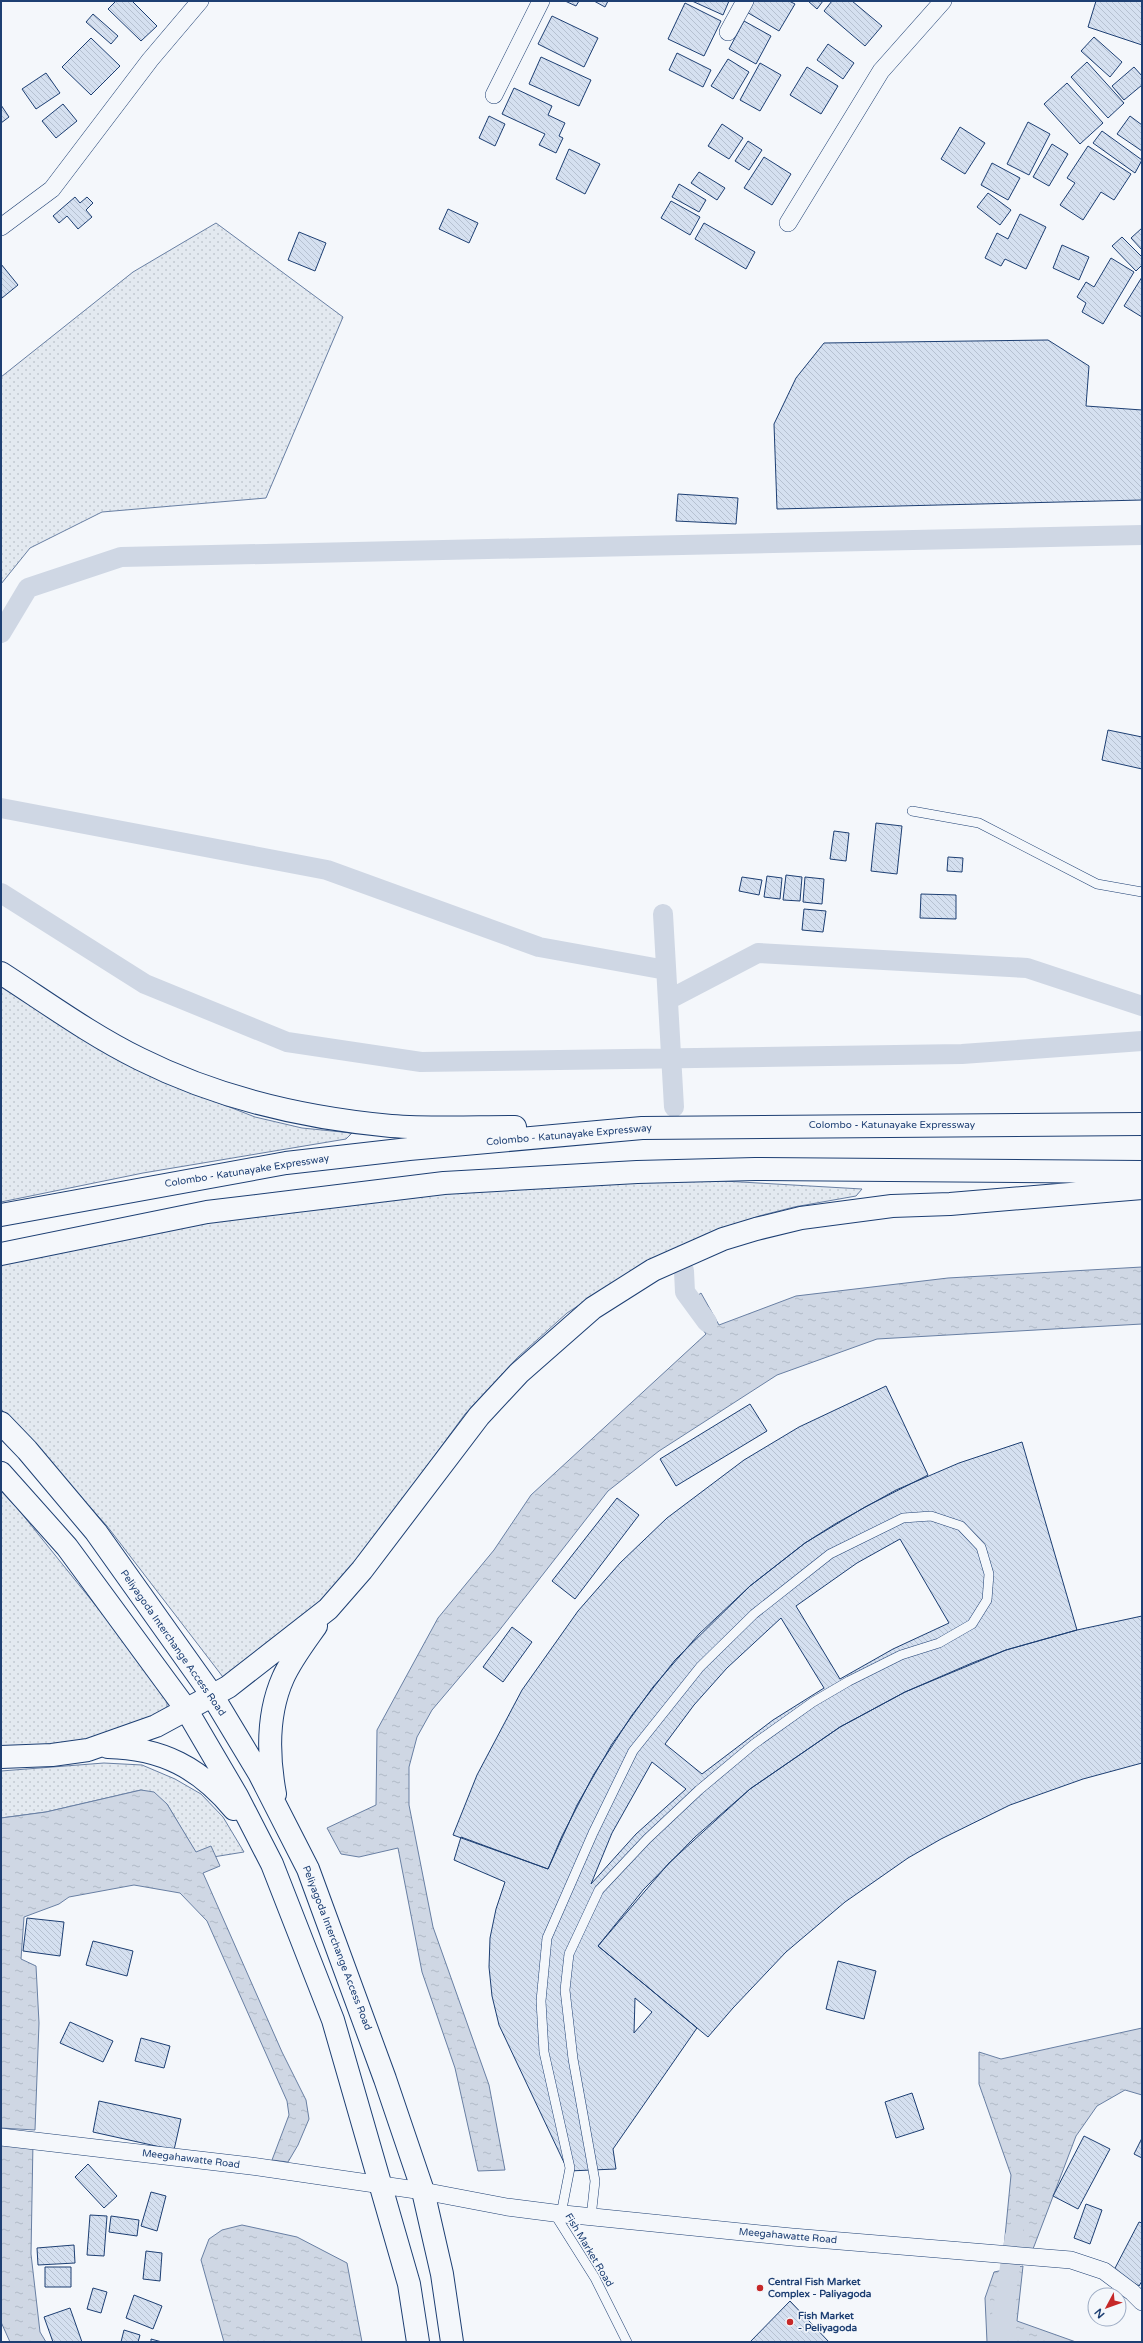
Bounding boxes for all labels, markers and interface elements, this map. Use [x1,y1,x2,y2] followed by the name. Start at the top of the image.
[809,1119,976,1131] street label: Colombo - Katunayake Expressway
[486,1122,653,1148] street label: Colombo - Katunayake Expressway
[164,1152,331,1190] street label: Colombo - Katunayake Expressway
[118,1568,228,1718] street label: Peliyagoda Interchange Access Road
[300,1864,374,2032] street label: Peliyagoda Interchange Access Road
[141,2147,241,2171] street label: Meegahawatte Road
[562,2211,616,2289] street label: Fish Market Road
[738,2226,838,2246] street label: Meegahawatte Road
[768,2276,872,2300] place label: Central Fish Market Complex - Paliyagoda
[755,2283,765,2293] marker: Central Fish Market Complex - Paliyagoda
[1087,2287,1127,2327] north arrow
[1092,2306,1108,2321] text: N
[798,2310,858,2334] place label: Fish Market - Peliyagoda
[785,2317,795,2327] marker: Fish Market - Peliyagoda

